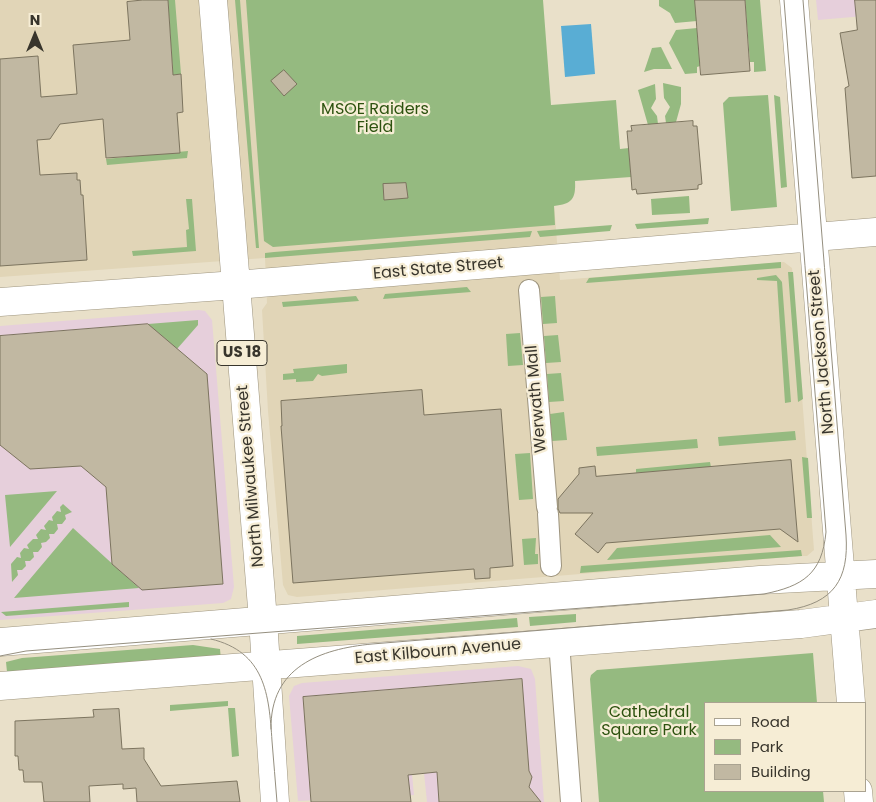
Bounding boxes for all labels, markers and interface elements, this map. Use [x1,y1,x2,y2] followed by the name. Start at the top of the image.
[10,10,60,60] north arrow
[30,10,40,30] text: N
[321,100,429,138] park label: MSOE Raiders Field
[372,254,504,284] street label: East State Street
[805,269,839,435] street label: North Jackson Street
[217,340,267,366] road number: US 18
[523,344,551,454] street label: Werwath Mall
[233,384,269,568] street label: North Milwaukee Street
[354,635,522,669] street label: East Kilbourn Avenue
[704,702,866,792] legend
[601,703,697,741] park label: Cathedral Square Park
[751,711,790,732] text: Road
[751,736,783,757] text: Park
[751,761,811,782] text: Building

